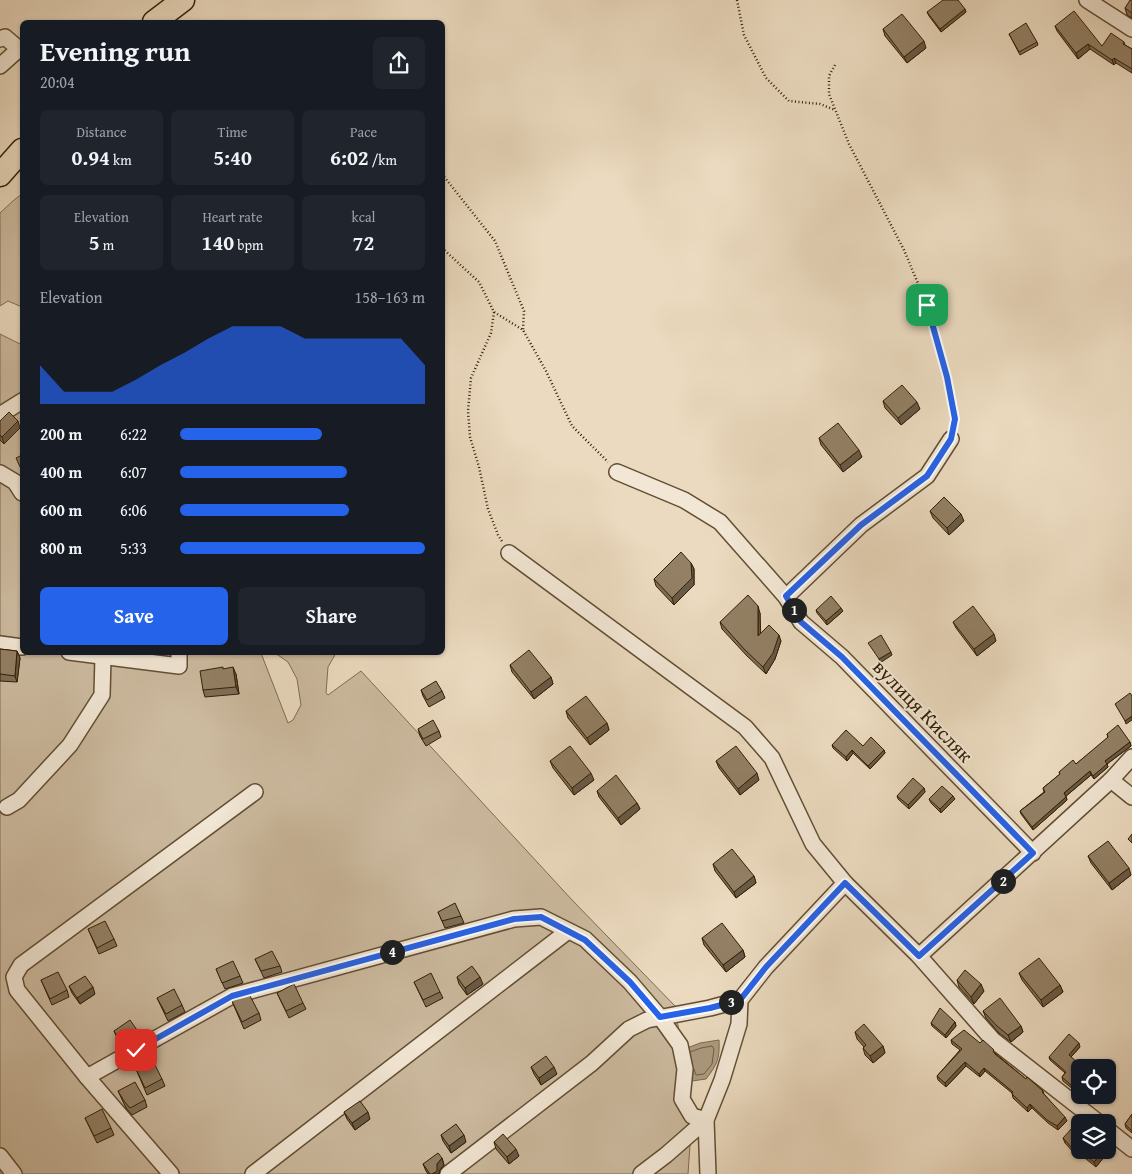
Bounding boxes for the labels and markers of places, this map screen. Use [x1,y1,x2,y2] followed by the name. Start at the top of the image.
[906,284,948,326] pin
[782,598,806,622] pin: 1
[990,868,1016,894] pin: 2
[380,940,404,964] pin: 4
[718,990,744,1014] pin: 3
[115,1029,157,1071] pin

